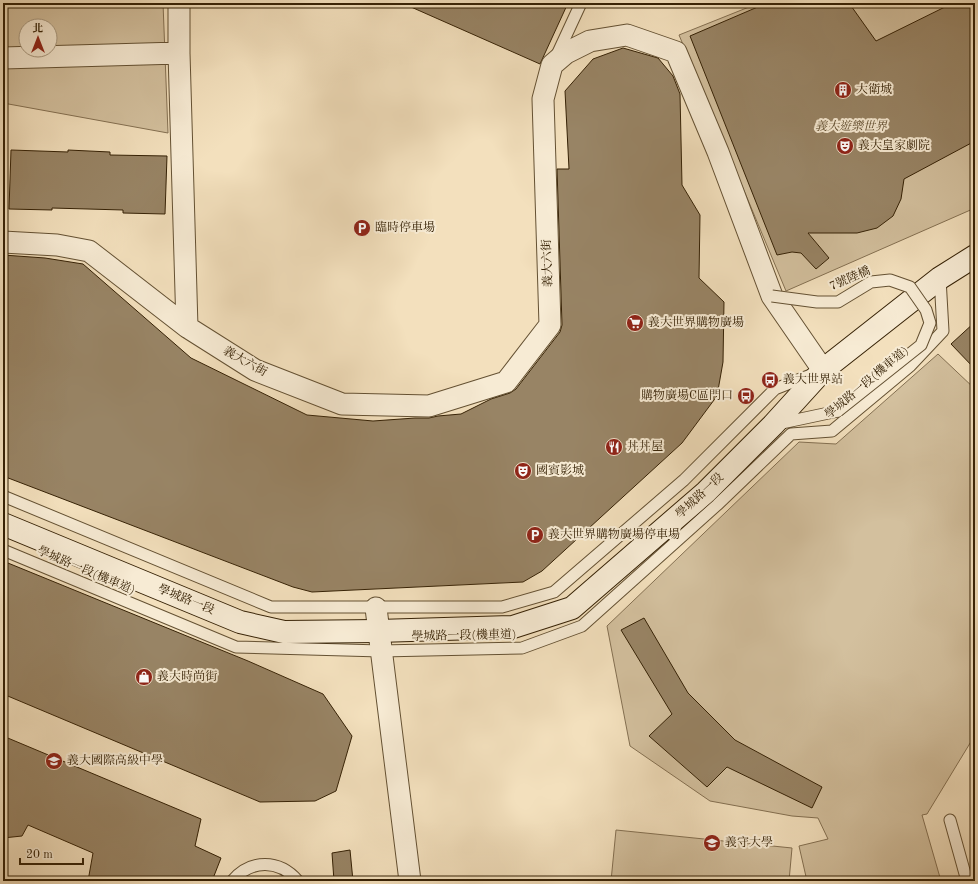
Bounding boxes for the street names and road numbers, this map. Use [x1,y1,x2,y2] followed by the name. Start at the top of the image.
[539,238,555,287] street label: 義大六街
[827,263,872,293] street label: 7號陸橋
[221,343,271,379] street label: 義大六街
[822,343,911,421] street label: 學城路一段(機車道)
[673,470,726,521] street label: 學城路一段
[35,543,137,597] street label: 學城路一段(機車道)
[156,581,217,617] street label: 學城路一段
[411,627,517,643] street label: 學城路一段(機車道)

